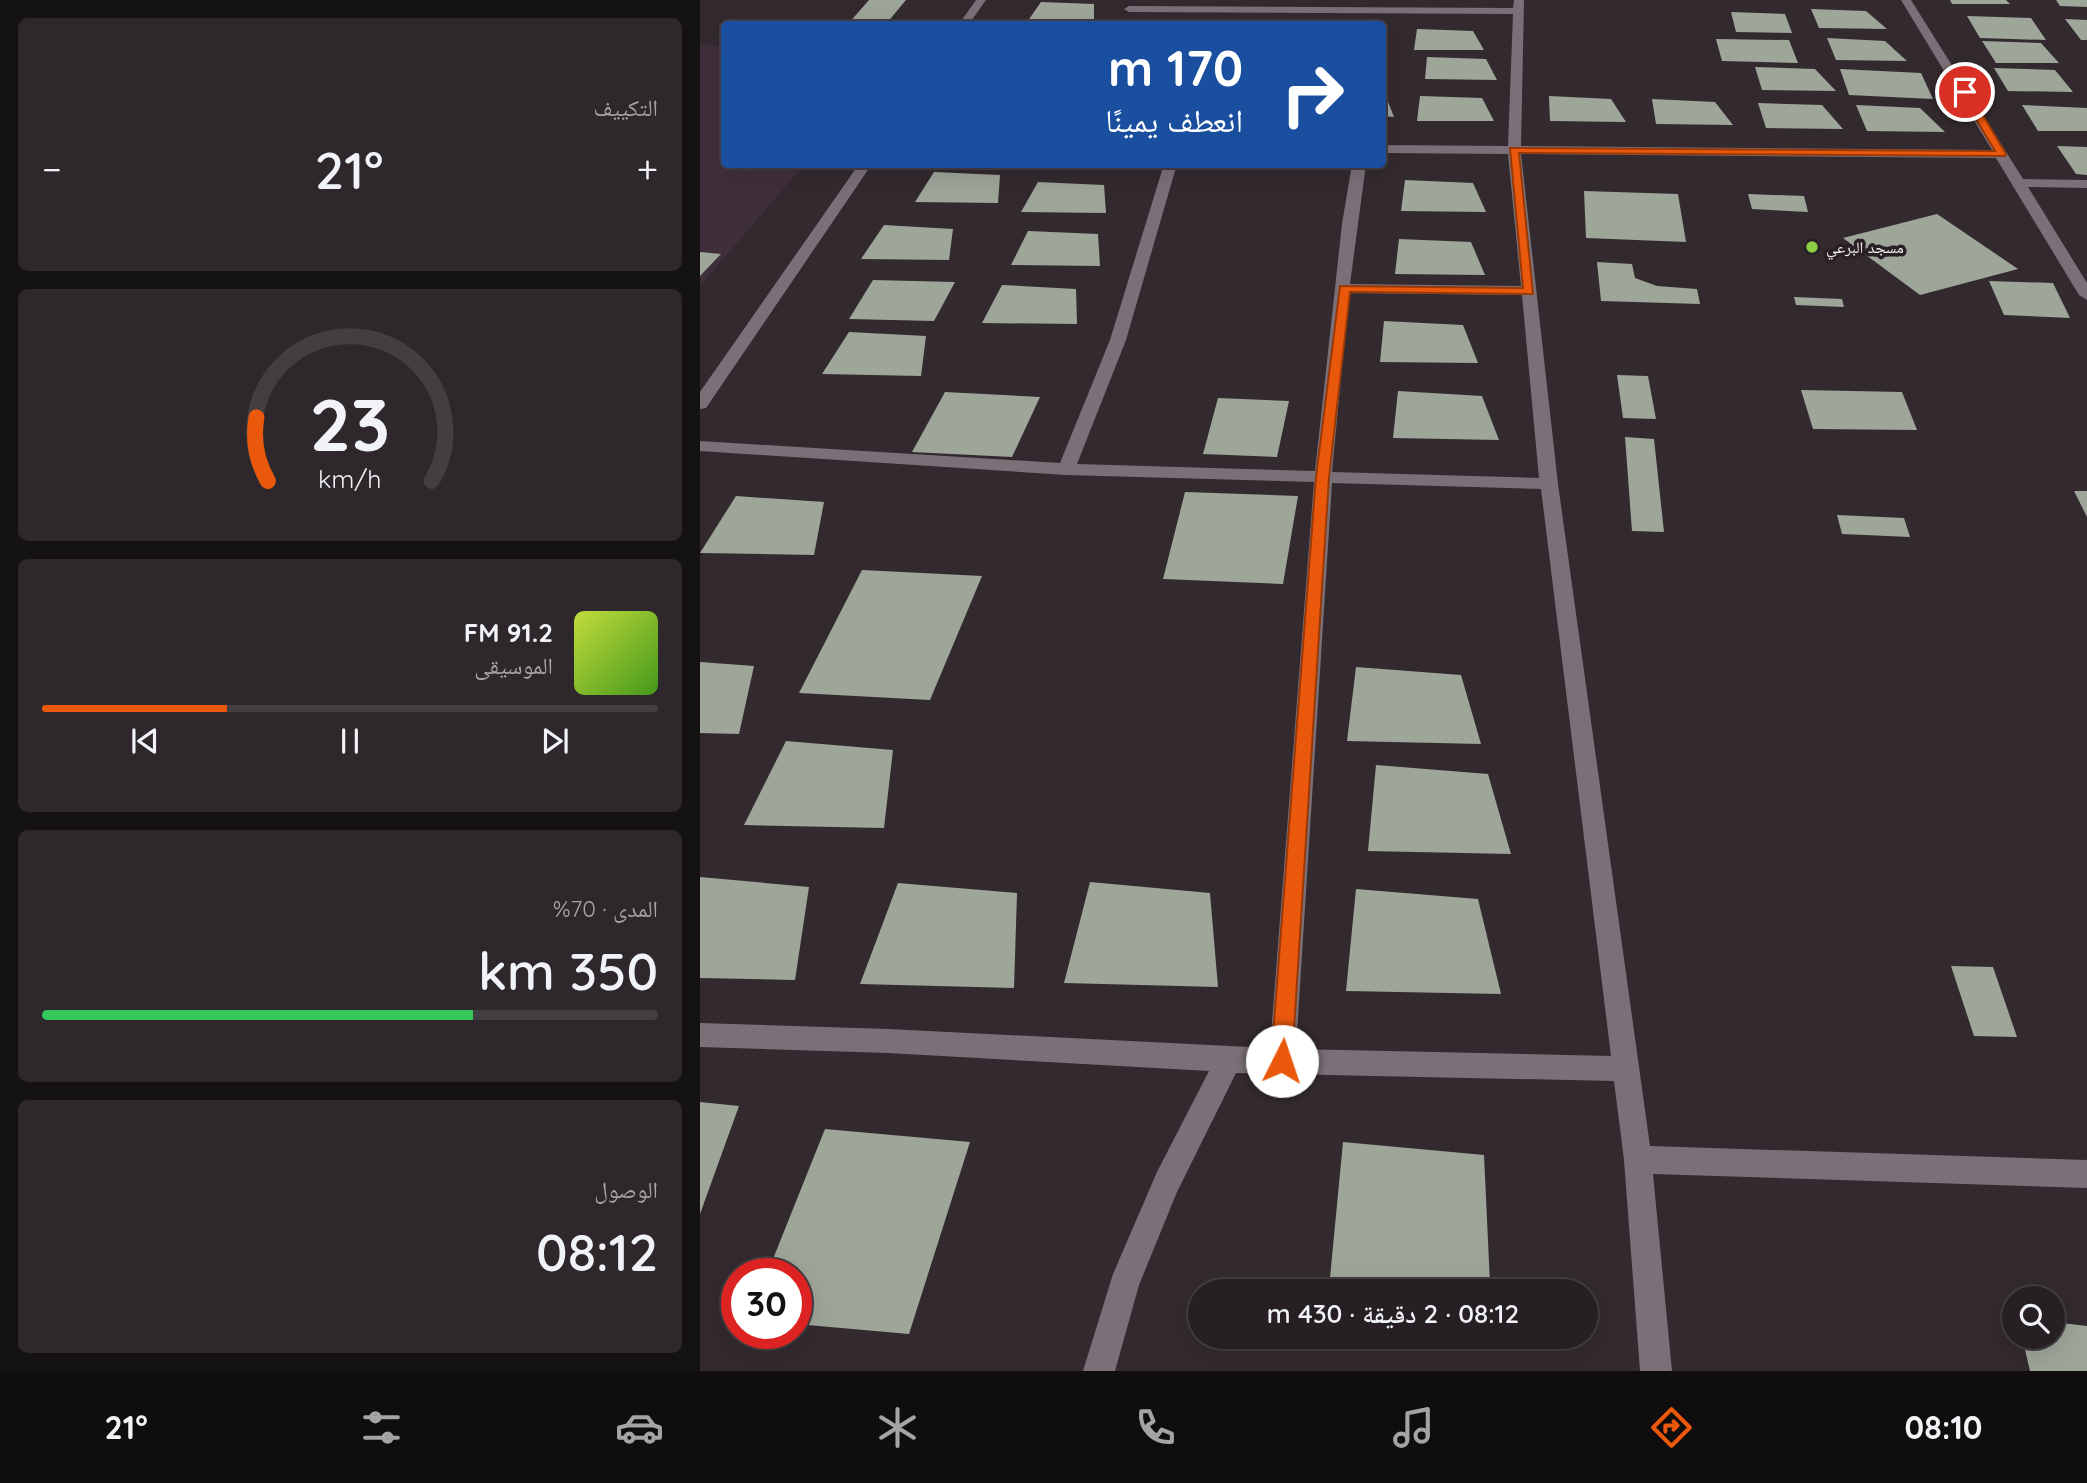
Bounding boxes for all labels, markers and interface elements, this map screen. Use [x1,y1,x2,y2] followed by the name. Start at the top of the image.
[1108,37,1243,98] text: 170 m
[1267,49,1358,140] icon: right
[1935,62,1995,122] pin
[1946,73,1984,111] icon: arrive
[593,93,658,122] text: التكييف
[1105,100,1243,140] text: انعطف يمينًا
[315,137,383,202] text: 21°
[42,145,62,193] text: −
[637,145,658,193] text: +
[1826,237,1904,260] place label: مسجد البرعي
[1804,239,1820,255] marker: مسجد البرعي
[310,378,390,469] text: 23
[318,463,382,494] text: km/h
[464,616,553,649] text: 91.2 FM
[474,651,553,680] text: الموسيقى
[126,722,164,760] icon: previous
[331,722,369,760] icon: pause
[536,722,574,760] icon: next
[553,894,658,923] text: المدى · 70%
[478,938,658,1003] text: 350 km
[1245,1024,1319,1098] position arrow
[594,1175,658,1204] text: الوصول
[536,1219,658,1284] text: 08:12
[721,1258,812,1349] speed limit sign: 30
[2002,1286,2065,1349] map controls
[2002,1286,2065,1349] button: search
[1267,1297,1519,1330] text: 08:12 · 2 دقيقة · 430 m
[357,1403,406,1452] icon: filters
[615,1403,664,1452] icon: car
[873,1403,922,1452] icon: climate
[1131,1403,1180,1452] icon: phone
[1389,1403,1438,1452] icon: music
[1647,1403,1696,1452] icon: directions
[105,1407,148,1447] text: 21°
[1905,1407,1983,1447] text: 08:10

